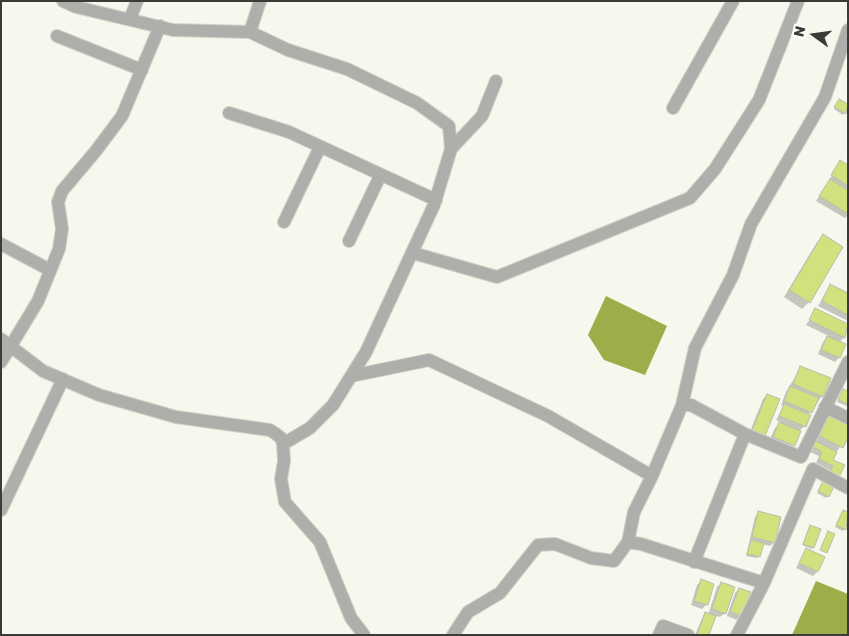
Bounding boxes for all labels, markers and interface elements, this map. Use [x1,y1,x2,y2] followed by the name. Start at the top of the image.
[789,10,839,60] north arrow
[789,24,808,38] text: N

